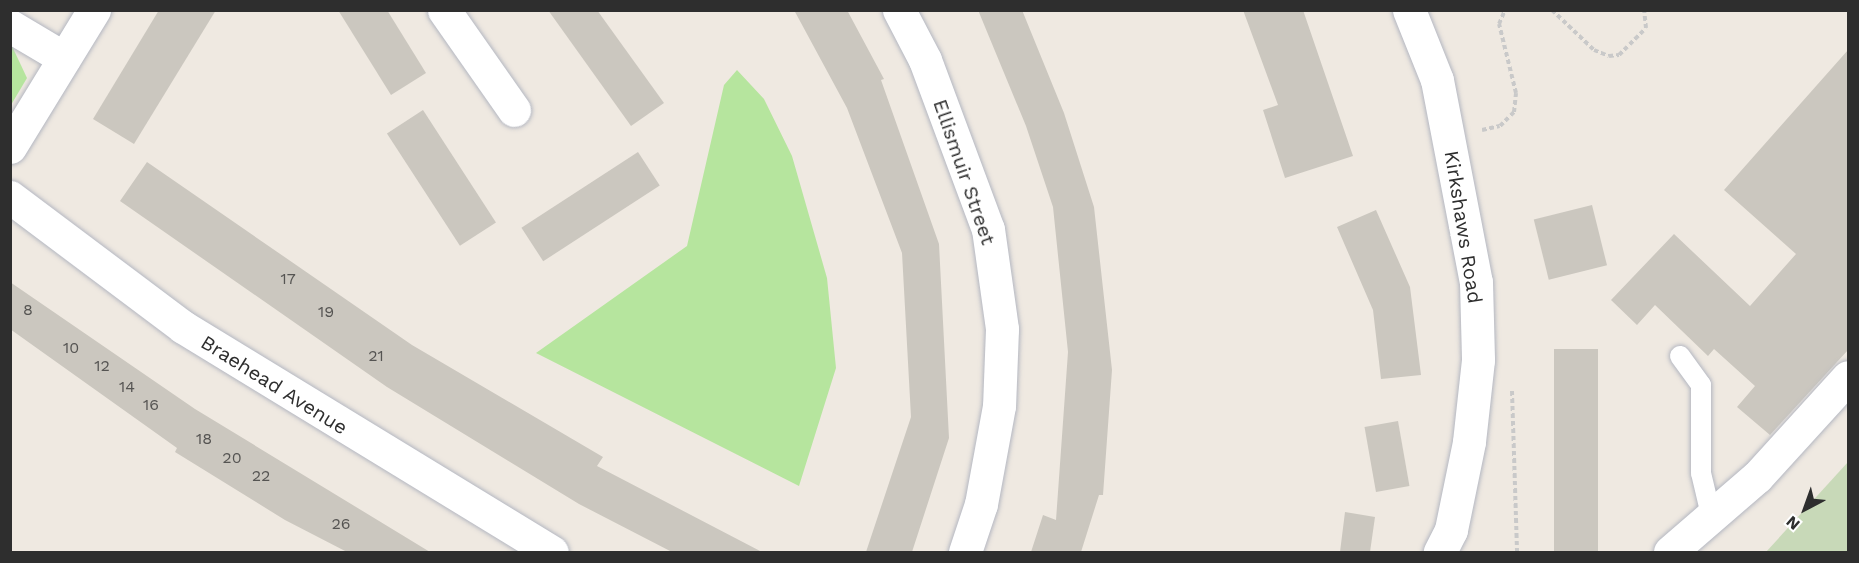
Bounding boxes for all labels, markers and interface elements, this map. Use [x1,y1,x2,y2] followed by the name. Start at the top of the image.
[928,96,1000,248] street label: Ellismuir Street
[1439,149,1487,305] street label: Kirkshaws Road
[280,269,296,289] house number: 17
[23,300,33,320] house number: 8
[318,302,334,322] house number: 19
[196,330,352,440] street label: Braehead Avenue
[63,338,79,358] house number: 10
[368,346,384,366] house number: 21
[94,356,110,376] house number: 12
[119,377,135,397] house number: 14
[143,395,159,415] house number: 16
[196,429,212,449] house number: 18
[222,448,242,468] house number: 20
[252,466,270,486] house number: 22
[1775,479,1835,539] north arrow
[1782,512,1804,534] text: N
[331,514,351,534] house number: 26

